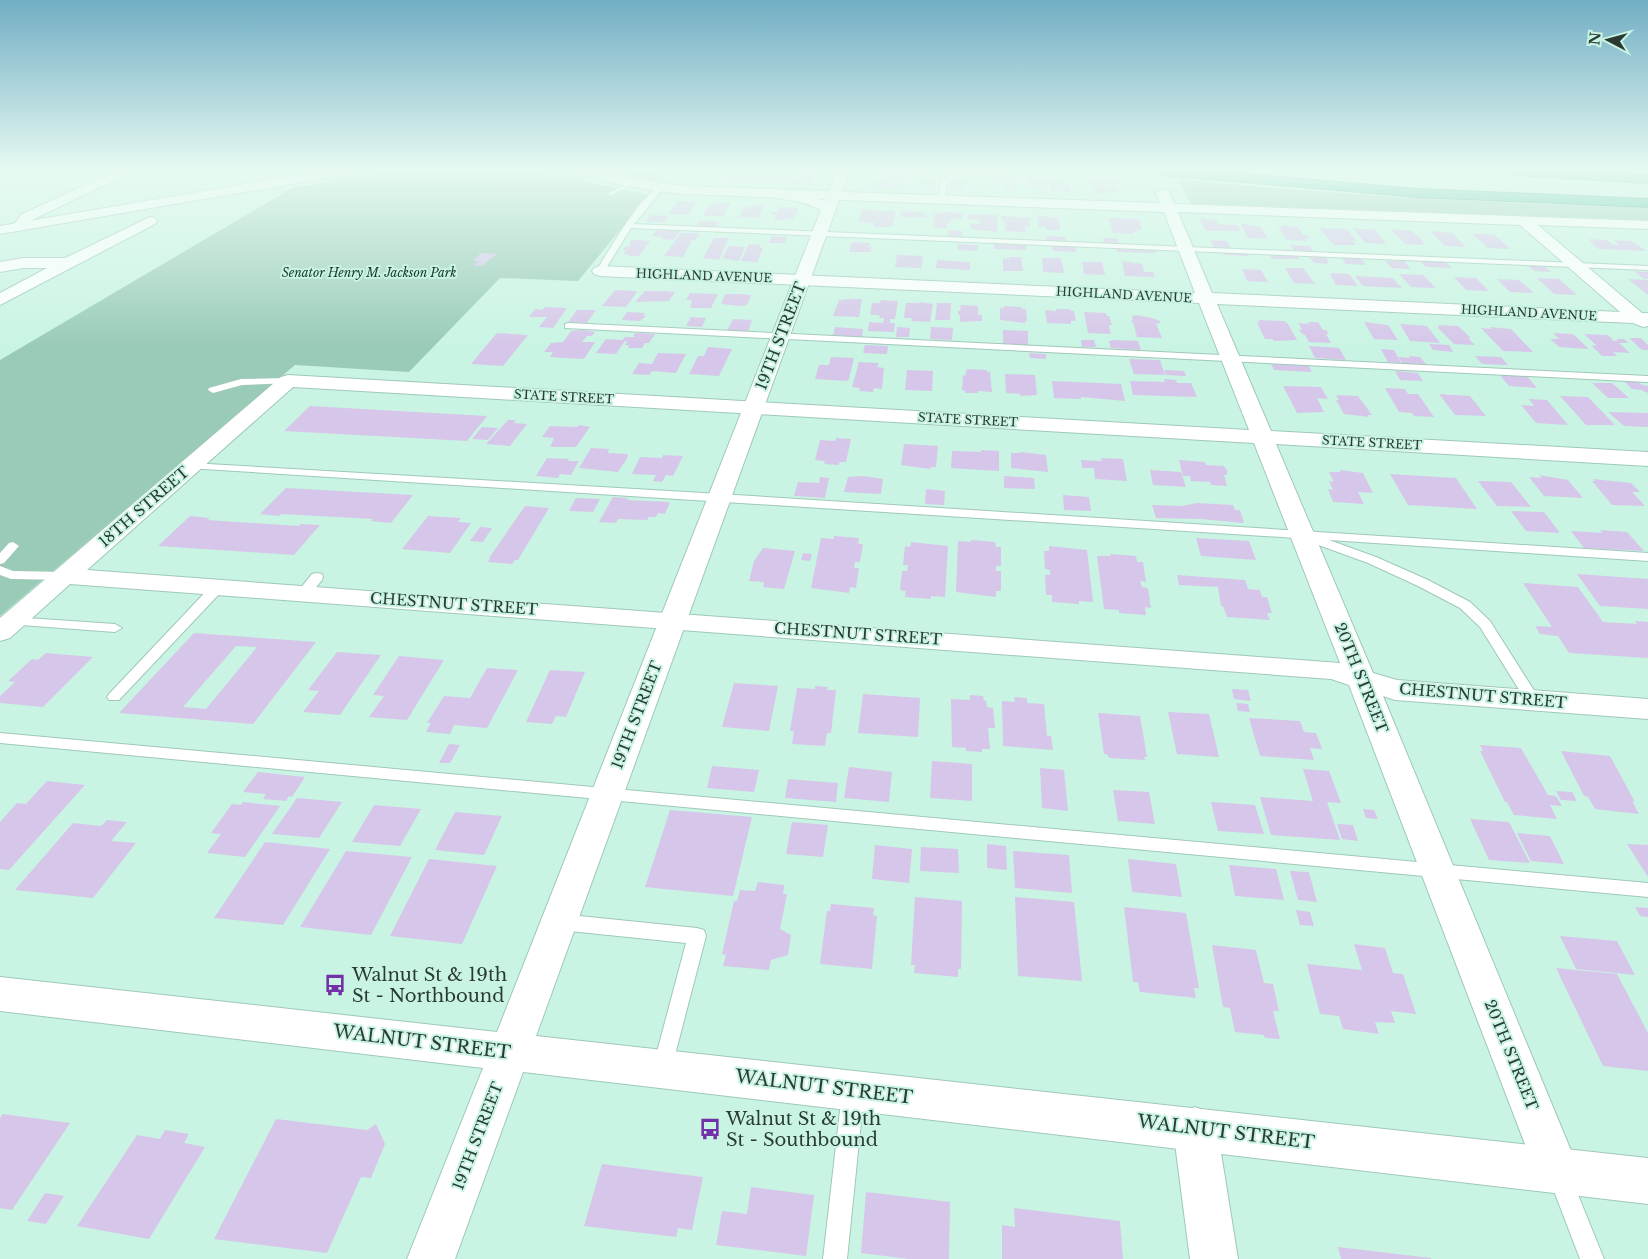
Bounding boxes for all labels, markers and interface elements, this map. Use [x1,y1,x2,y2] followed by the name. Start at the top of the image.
[1583,15,1633,65] north arrow
[1585,31,1605,46] text: N
[282,265,456,280] park label: Senator Henry M. Jackson Park
[636,266,773,285] street label: HIGHLAND AVENUE
[751,279,810,392] street label: 19TH STREET
[1056,283,1193,306] street label: HIGHLAND AVENUE
[1461,301,1598,324] street label: HIGHLAND AVENUE
[513,386,615,407] street label: STATE STREET
[917,409,1019,430] street label: STATE STREET
[1321,432,1423,453] street label: STATE STREET
[95,462,193,551] street label: 18TH STREET
[370,588,539,619] street label: CHESTNUT STREET
[774,618,943,649] street label: CHESTNUT STREET
[1331,620,1392,736] street label: 20TH STREET
[607,658,666,771] street label: 19TH STREET
[1399,679,1568,712] street label: CHESTNUT STREET
[351,964,507,1007] place label: Walnut St & 19th St - Northbound
[322,972,348,998] bus stop icon: Walnut St & 19th St - Northbound
[1481,997,1542,1113] street label: 20TH STREET
[331,1020,512,1064] street label: WALNUT STREET
[733,1065,914,1109] street label: WALNUT STREET
[448,1079,507,1192] street label: 19TH STREET
[725,1108,881,1151] place label: Walnut St & 19th St - Southbound
[1135,1110,1316,1154] street label: WALNUT STREET
[697,1116,723,1142] bus stop icon: Walnut St & 19th St - Southbound

